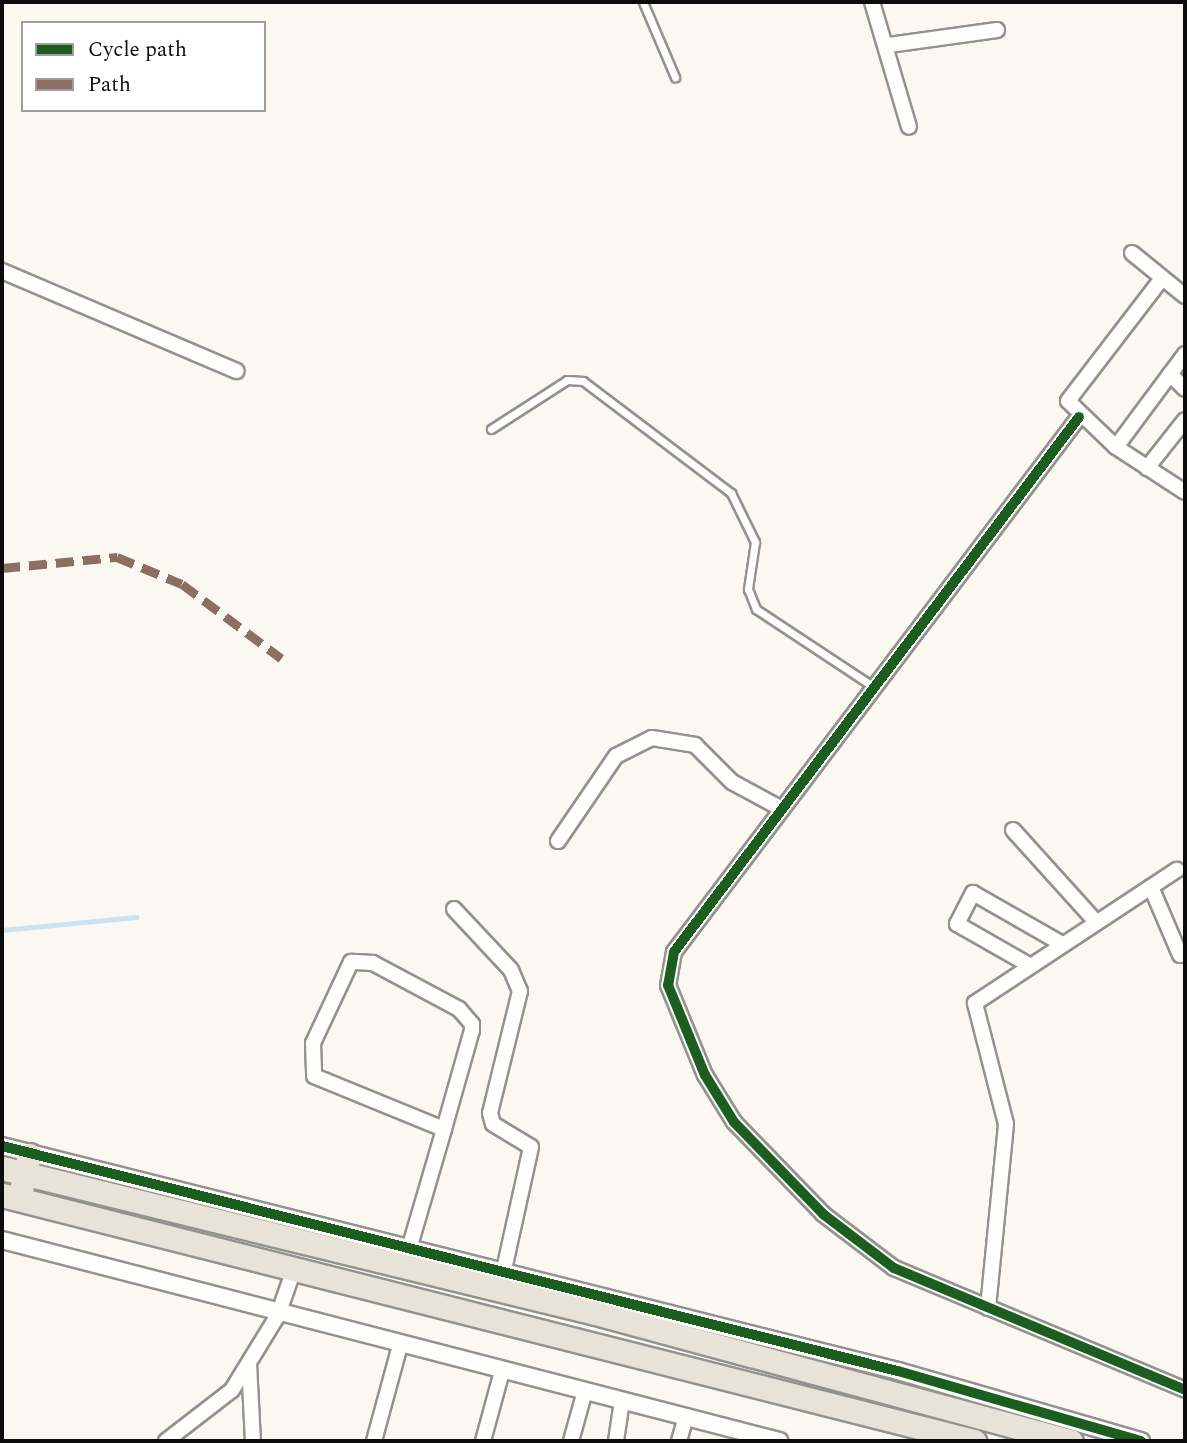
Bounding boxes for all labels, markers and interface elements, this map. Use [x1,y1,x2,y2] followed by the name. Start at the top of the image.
[21,21,266,112] legend
[88,34,187,66] text: Cycle path
[88,69,131,101] text: Path

